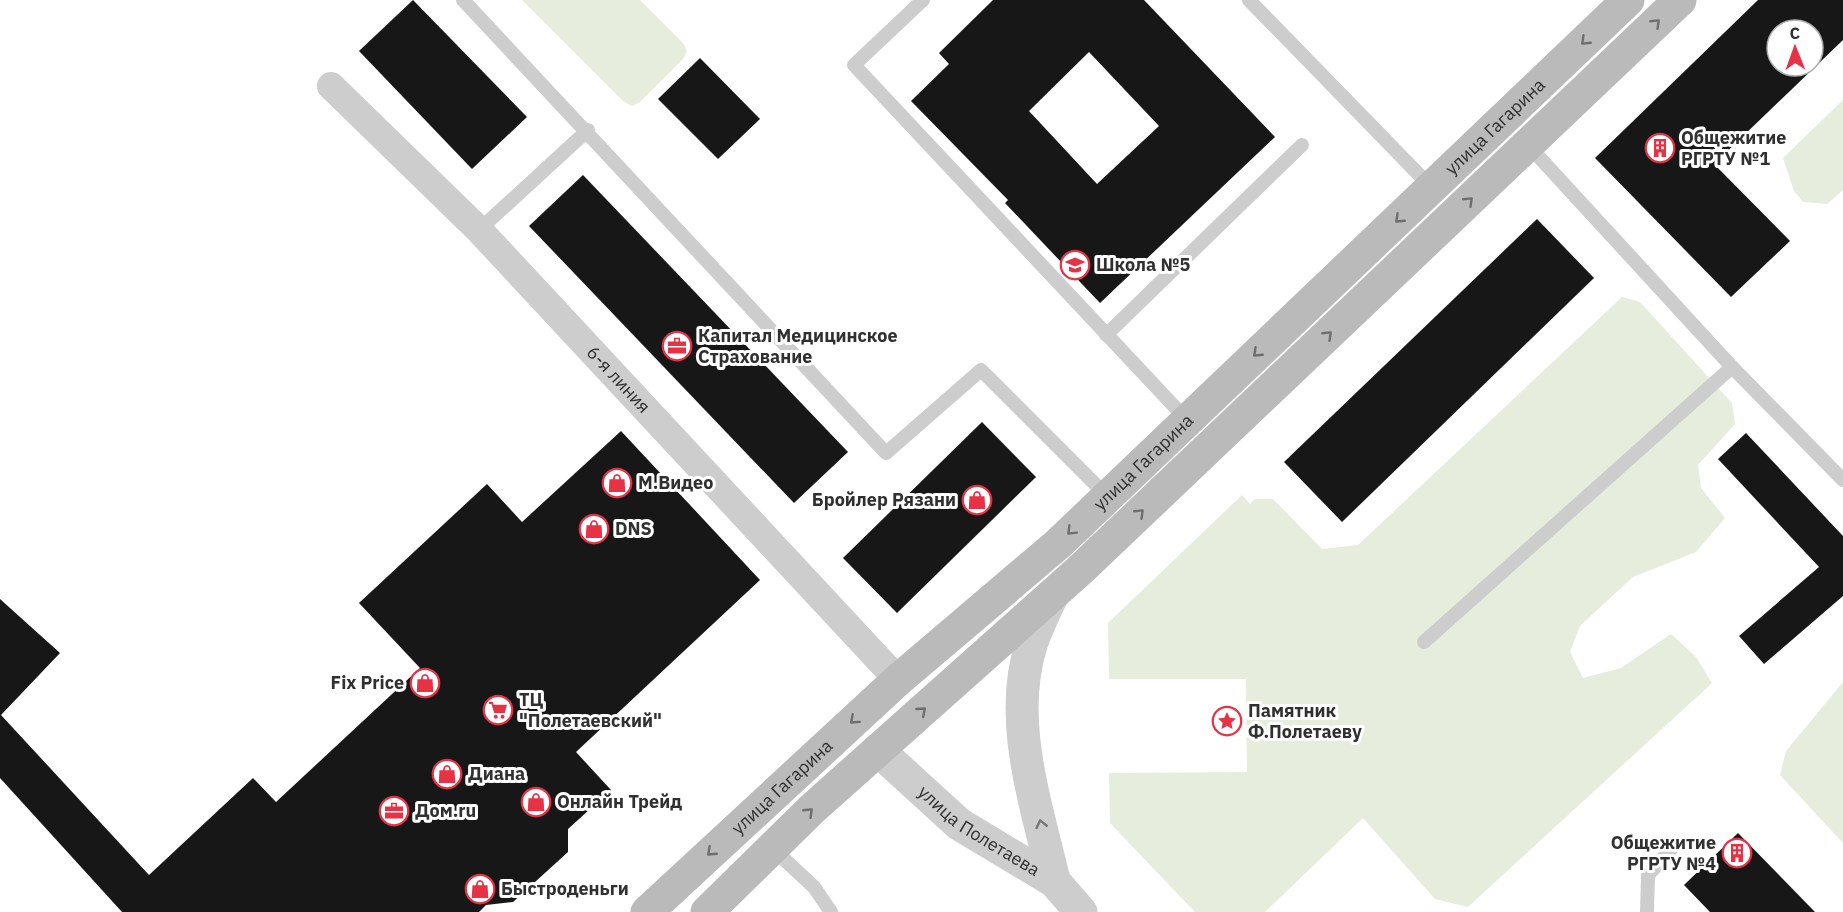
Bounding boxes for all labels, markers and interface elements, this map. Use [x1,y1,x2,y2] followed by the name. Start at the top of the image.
[1765,18,1825,78] north arrow
[1649,19,1659,30] one-way arrow
[1789,23,1800,43] text: С
[1582,33,1593,44] one-way arrow
[1440,73,1550,180] street label: улица Гагарина
[1681,126,1786,170] place label: Общежитие РГРТУ №1
[1644,132,1676,164] building icon: Общежитие РГРТУ №1
[1462,197,1473,208] one-way arrow
[1395,212,1406,223] one-way arrow
[1059,249,1091,281] school or university icon: Школа №5
[1096,253,1191,276] place label: Школа №5
[698,324,898,368] place label: Капитал Медицинское Страхование
[661,330,693,362] office icon: Капитал Медицинское Страхование
[1321,331,1331,342] one-way arrow
[582,341,656,418] street label: 6-я линия
[1254,346,1264,357] one-way arrow
[1088,409,1198,515] street label: улица Гагарина
[601,467,633,499] shop icon: М.Видео
[638,471,713,494] place label: М.Видео
[961,484,993,516] shop icon: Бройлер Рязани
[812,488,956,511] place label: Бройлер Рязани
[1134,509,1144,520] one-way arrow
[578,513,610,545] shop icon: DNS
[615,517,652,540] place label: DNS
[1068,524,1079,535] one-way arrow
[409,667,441,699] shop icon: Fix Price
[331,671,404,694] place label: Fix Price
[519,688,662,732] place label: ТЦ "Полетаевский"
[482,694,514,726] supermarket icon: ТЦ "Полетаевский"
[1248,699,1362,743] place label: Памятник Ф.Полетаеву
[1211,705,1243,737] place icon: Памятник Ф.Полетаеву
[915,707,926,718] one-way arrow
[851,713,861,724] one-way arrow
[726,734,837,839] street label: улица Гагарина
[431,758,463,790] shop icon: Диана
[468,762,525,785] place label: Диана
[913,780,1045,881] street label: улица Полетаева
[520,786,552,818] shop icon: Онлайн Трейд
[557,790,682,813] place label: Онлайн Трейд
[378,795,410,827] office icon: Дом.ru
[415,799,476,822] place label: Дом.ru
[801,809,812,820] one-way arrow
[1036,819,1049,829] one-way arrow
[1611,831,1716,875] place label: Общежитие РГРТУ №4
[1721,837,1753,869] building icon: Общежитие РГРТУ №4
[708,845,718,856] one-way arrow
[464,873,496,905] shop icon: Быстроденьги
[501,877,629,900] place label: Быстроденьги

